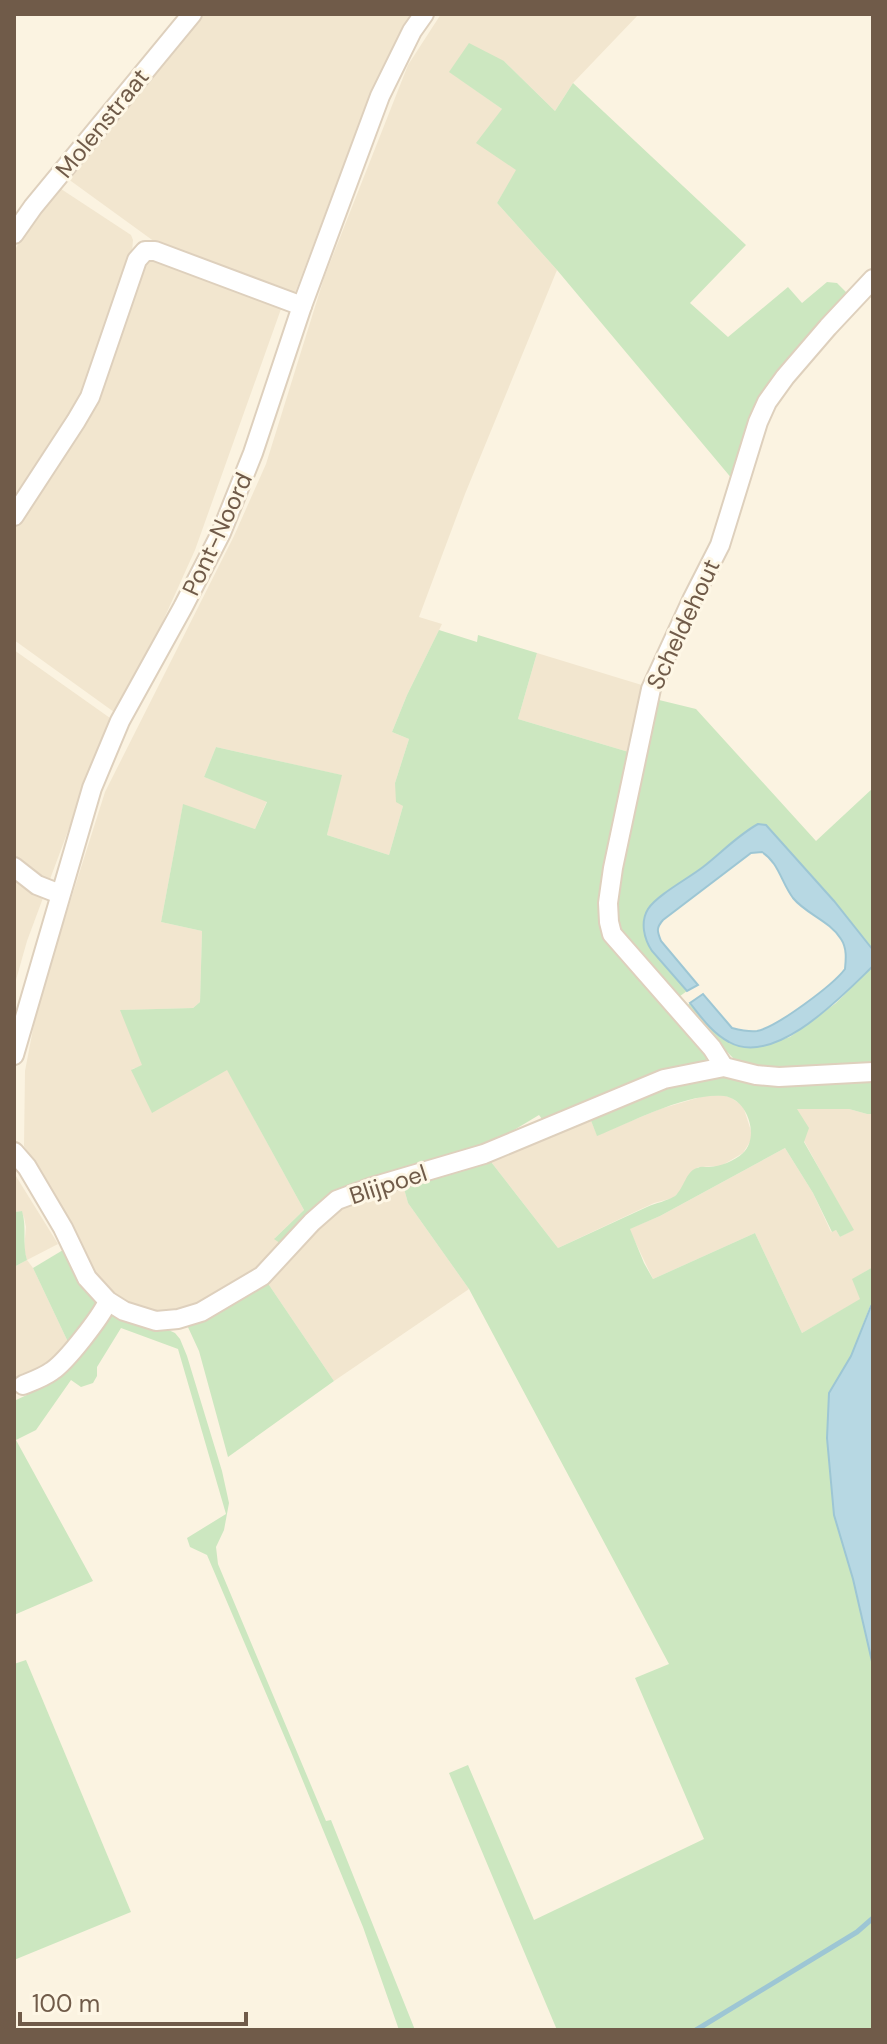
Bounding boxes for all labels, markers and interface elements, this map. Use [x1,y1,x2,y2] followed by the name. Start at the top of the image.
[48,62,156,184] street label: Molenstraat
[175,468,259,600] street label: Pont-Noord
[639,554,727,694] street label: Scheldehout
[345,1157,431,1211] street label: Blijpoel
[20,1976,246,2026] scale bar
[32,1988,100,2019] text: 100 m

